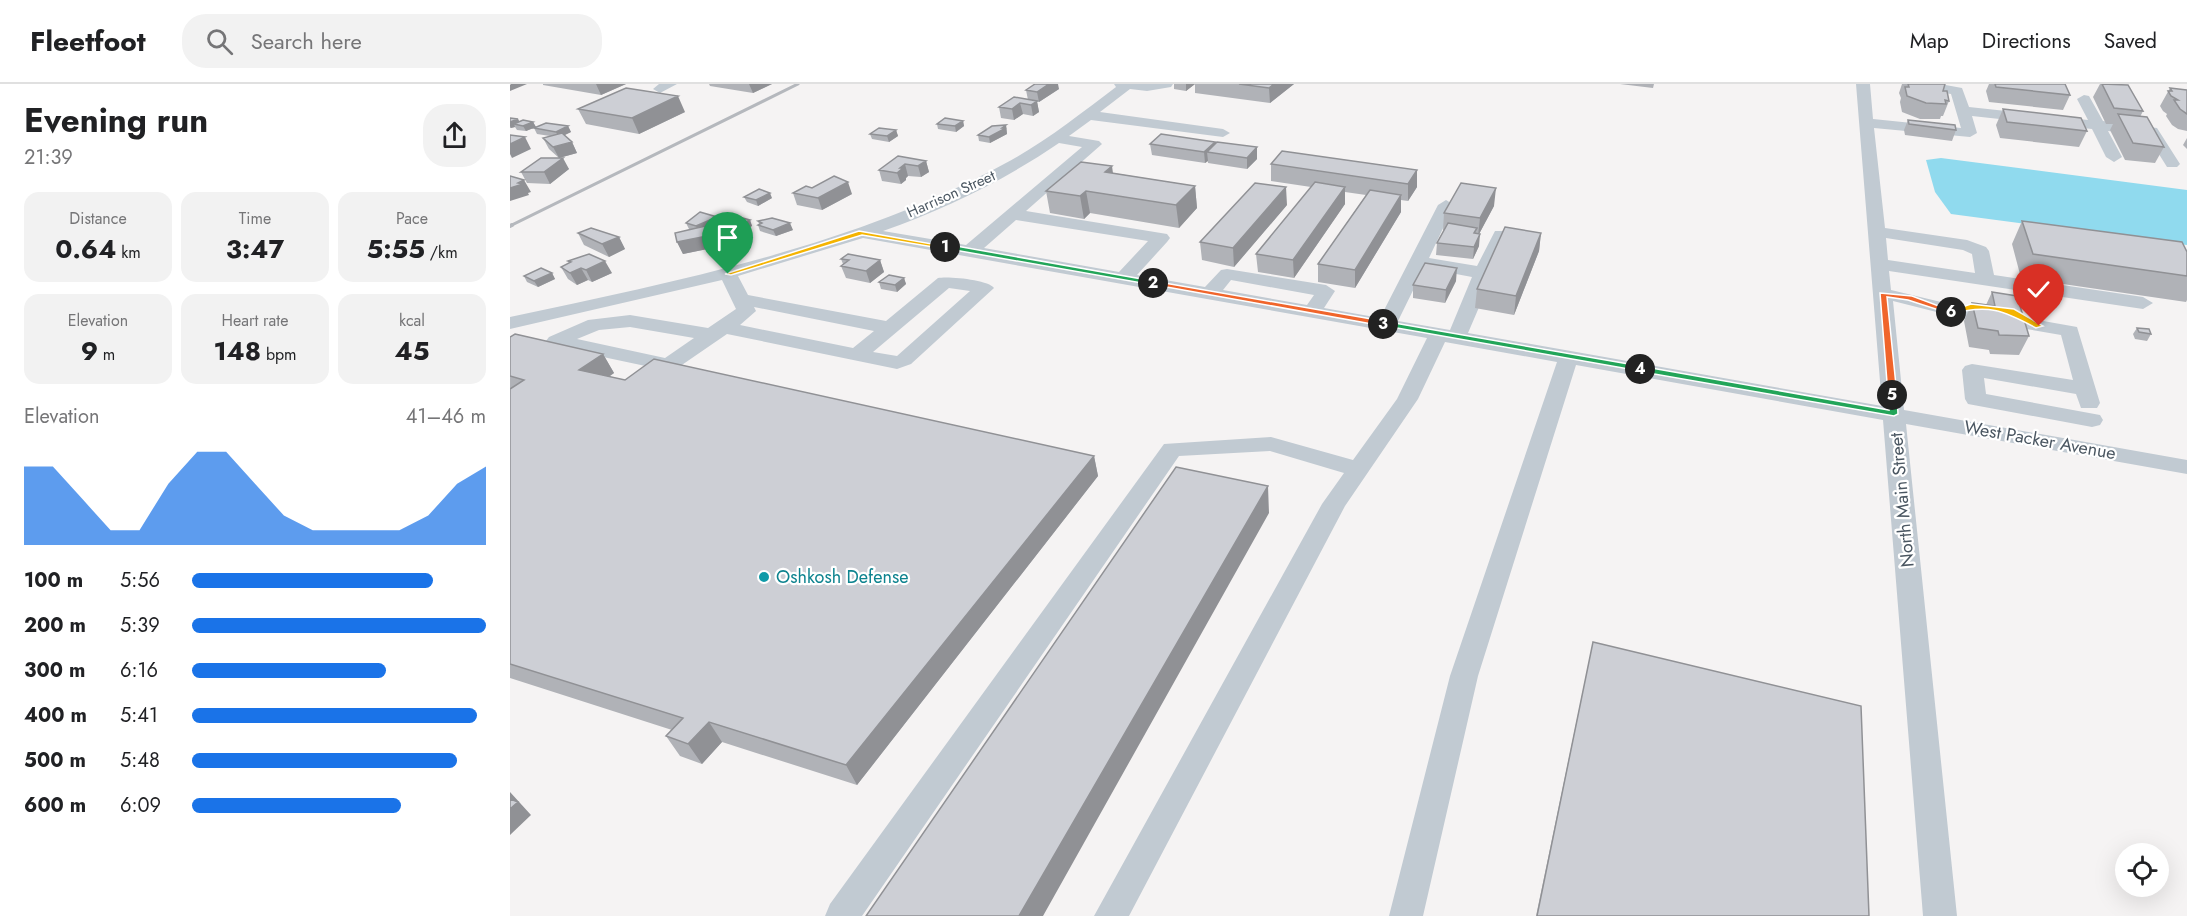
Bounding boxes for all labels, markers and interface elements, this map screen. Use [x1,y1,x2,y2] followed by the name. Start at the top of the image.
[182,14,602,68] search box
[30,21,146,62] text: Fleetfoot
[203,25,236,58] icon: search
[251,25,362,57] text: Search here
[1910,26,1949,56] text: Map
[1982,26,2071,56] text: Directions
[2104,26,2157,56] text: Saved
[24,97,208,144] text: Evening run
[423,104,486,167] button: share
[24,143,73,172] text: 21:39
[903,165,999,223] street label: Harrison Street
[69,207,127,230] text: Distance
[239,207,271,230] text: Time
[396,207,428,230] text: Pace
[702,212,753,274] pin
[711,221,744,254] icon: arrive
[55,230,116,268] text: 0.64
[226,230,284,268] text: 3:47
[366,230,425,268] text: 5:55
[930,232,960,262] pin: 1
[941,235,949,258] text: 1
[116,241,141,264] text: km
[425,241,458,264] text: /km
[2013,264,2064,326] pin
[1138,268,1168,298] pin: 2
[1148,271,1158,294] text: 2
[2022,273,2055,306] icon: check
[1936,297,1966,327] pin: 6
[1946,300,1956,323] text: 6
[68,309,128,332] text: Elevation
[222,309,288,332] text: Heart rate
[399,309,425,332] text: kcal
[1368,309,1398,339] pin: 3
[1378,312,1388,335] text: 3
[81,332,98,370] text: 9
[213,332,261,370] text: 148
[395,332,429,370] text: 45
[98,343,115,366] text: m
[261,343,297,366] text: bpm
[1625,354,1655,384] pin: 4
[1634,357,1646,380] text: 4
[1877,380,1907,410] pin: 5
[1887,383,1897,406] text: 5
[24,402,99,431] text: Elevation
[406,402,486,431] text: 41–46 m
[1962,414,2118,466] street label: West Packer Avenue
[1883,431,1921,568] street label: North Main Street
[776,564,908,590] place label: Oshkosh Defense
[24,566,83,595] text: 100 m
[120,566,160,595] text: 5:56
[757,570,771,584] marker: Oshkosh Defense
[24,611,86,640] text: 200 m
[120,611,160,640] text: 5:39
[24,656,85,685] text: 300 m
[120,656,158,685] text: 6:16
[24,701,87,730] text: 400 m
[120,701,158,730] text: 5:41
[24,746,86,775] text: 500 m
[120,746,160,775] text: 5:48
[24,791,86,820] text: 600 m
[120,791,161,820] text: 6:09
[2115,843,2169,897] map controls
[2115,843,2169,897] button: locate

